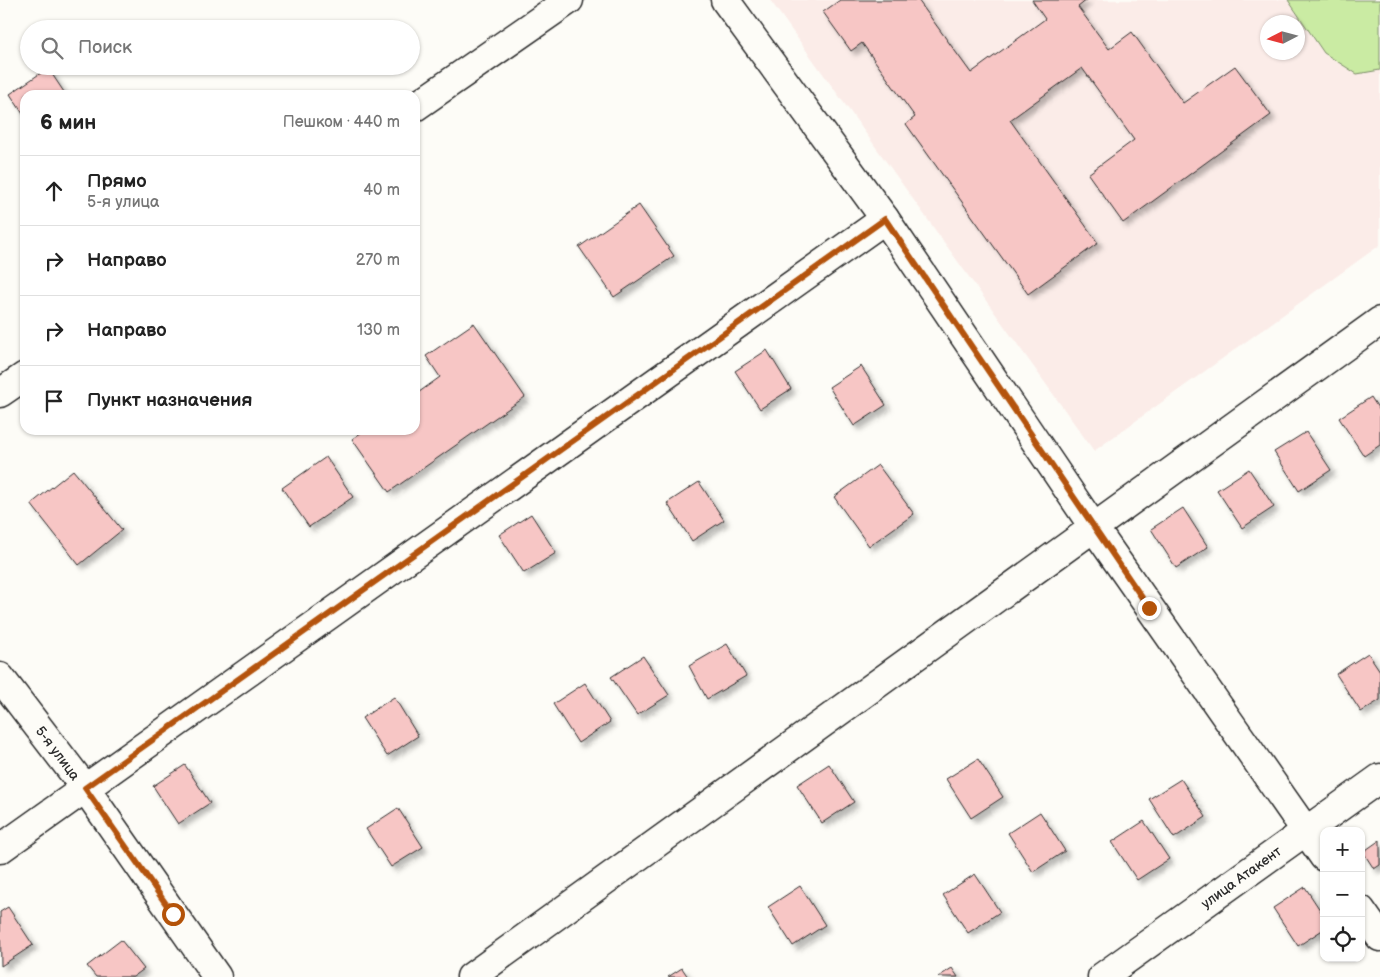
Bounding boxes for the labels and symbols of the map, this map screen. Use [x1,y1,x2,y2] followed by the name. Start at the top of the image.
[1260,15,1305,60] north arrow
[1138,597,1161,620] route end
[32,723,84,784] street label: 5-я улица
[1198,842,1285,912] street label: улица Атакент
[162,903,185,926] route start

